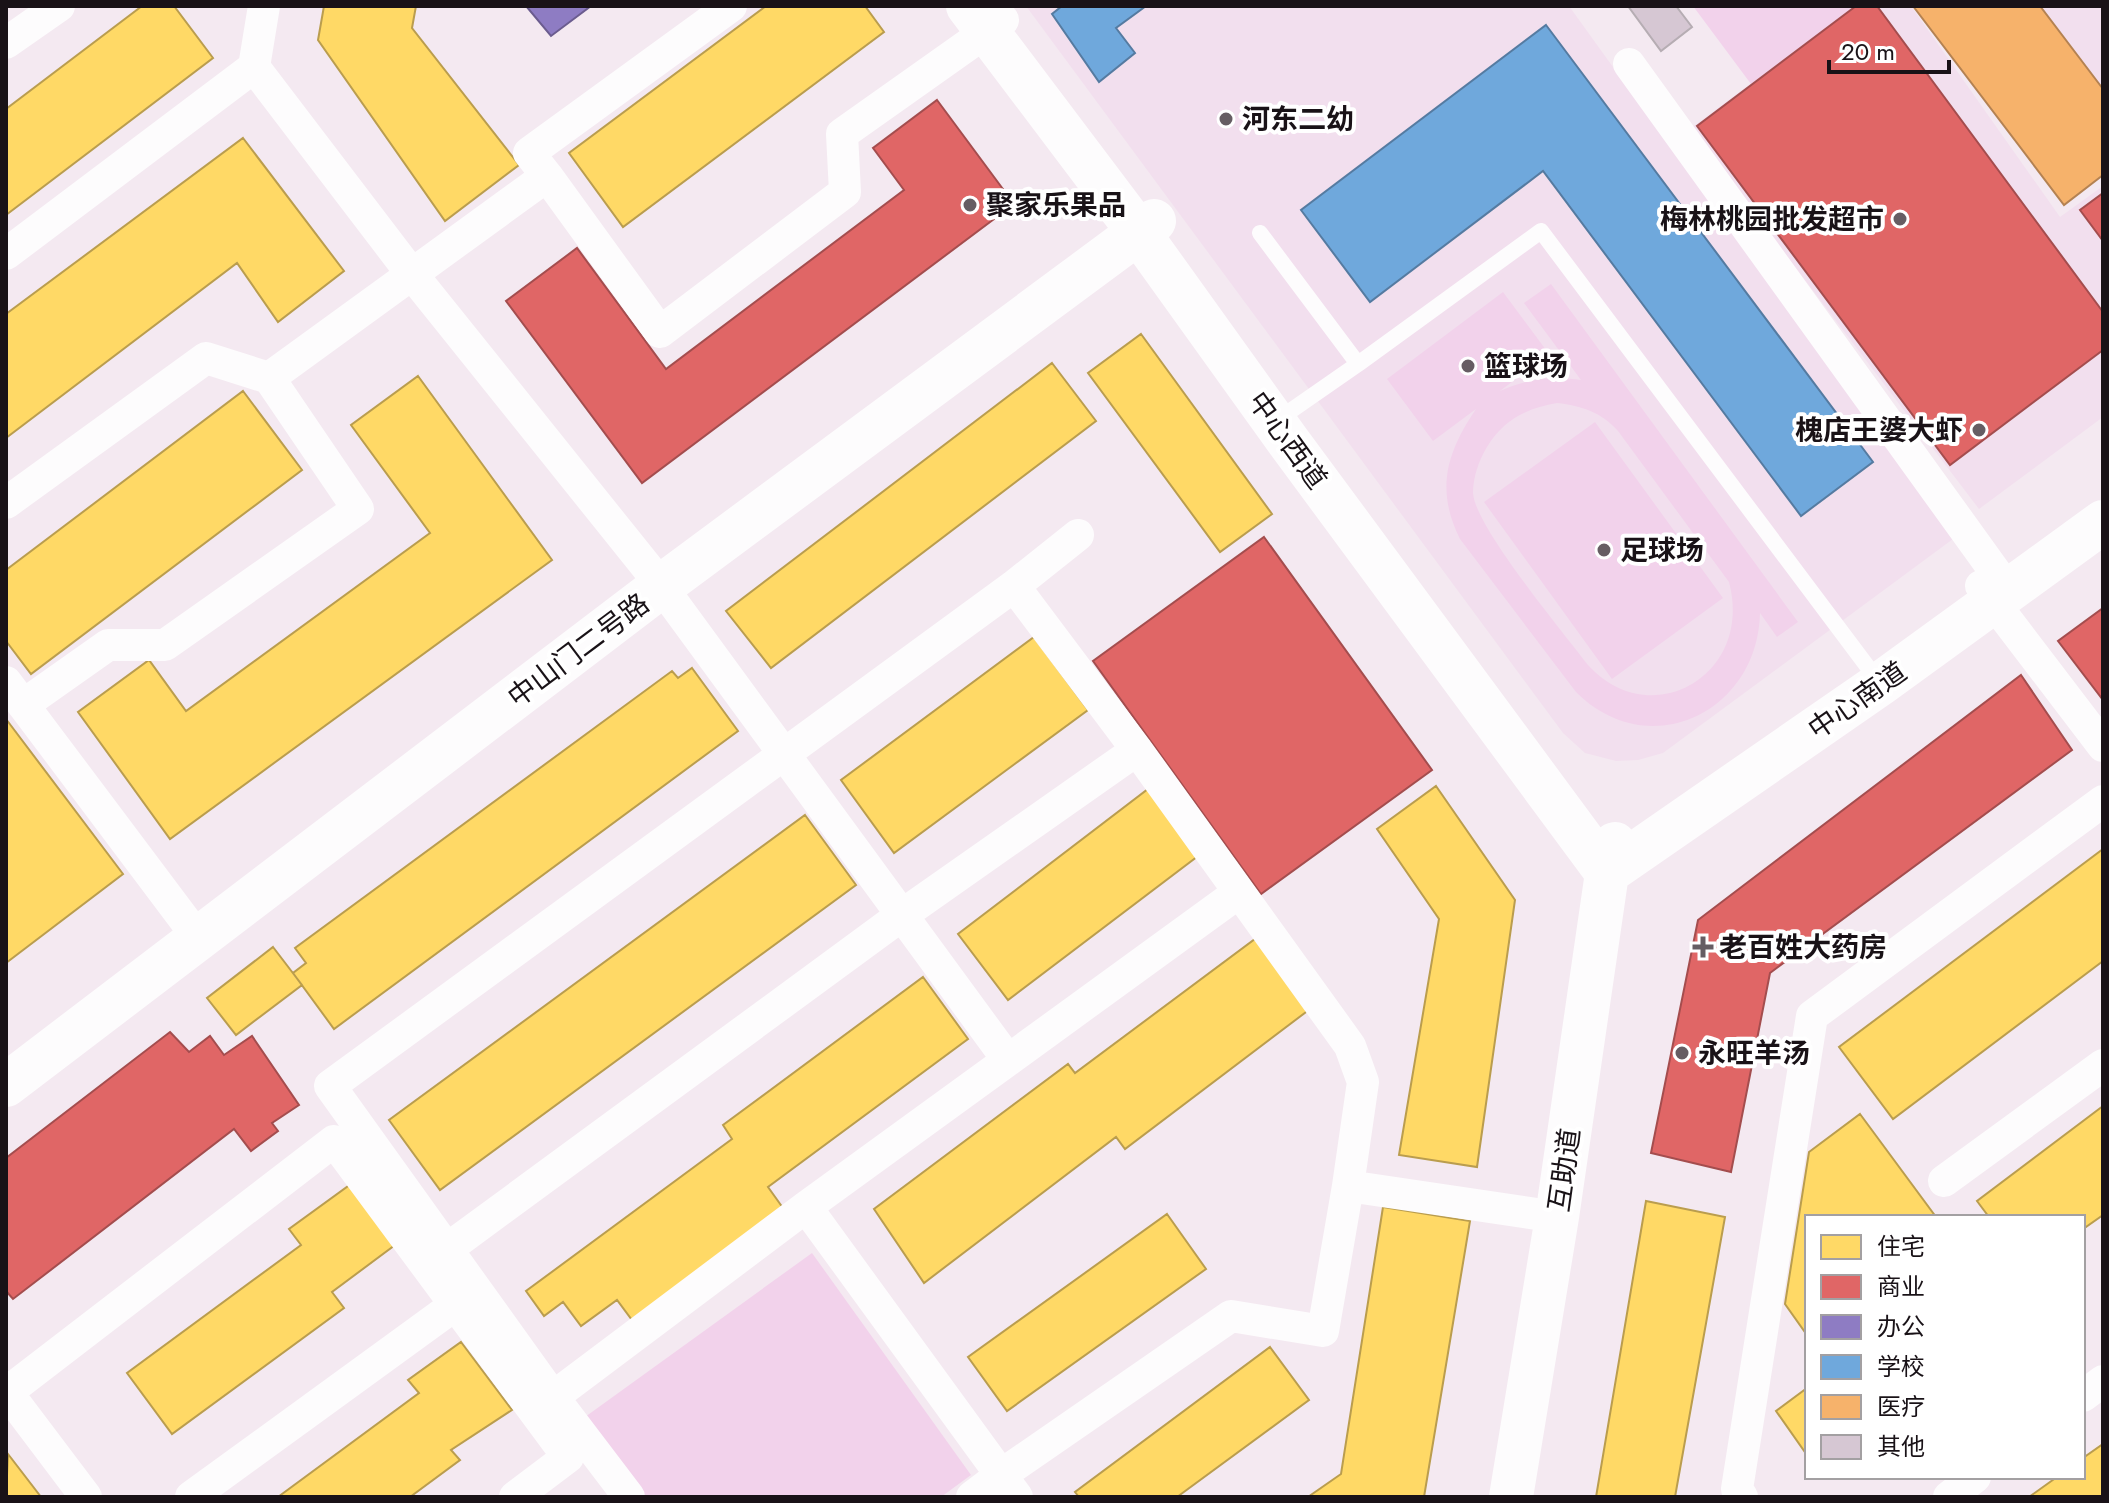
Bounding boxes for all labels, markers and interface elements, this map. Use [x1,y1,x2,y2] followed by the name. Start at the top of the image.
[1829,24,1949,74] scale bar
[1841,34,1895,69] text: 20 m
[1242,99,1354,140] place label: 河东二幼
[1217,110,1235,128] marker: 河东二幼
[986,185,1126,226] place label: 聚家乐果品
[961,196,979,214] marker: 聚家乐果品
[1660,199,1884,240] place label: 梅林桃园批发超市
[1891,210,1909,228] marker: 梅林桃园批发超市
[1484,346,1568,387] place label: 篮球场
[1459,357,1477,375] marker: 篮球场
[1238,383,1337,498] street label: 中心西道
[1795,410,1963,451] place label: 槐店王婆大虾
[1970,421,1988,439] marker: 槐店王婆大虾
[1620,530,1704,571] place label: 足球场
[1595,541,1613,559] marker: 足球场
[499,583,658,717] street label: 中山门二号路
[1800,651,1915,749] street label: 中心南道
[1719,927,1887,968] place label: 老百姓大药房
[1694,938,1712,956] marker: 老百姓大药房
[1698,1033,1810,1074] place label: 永旺羊汤
[1673,1044,1691,1062] marker: 永旺羊汤
[1538,1126,1591,1215] street label: 互助道
[1805,1215,2085,1479] legend
[1877,1229,1925,1264] text: 住宅
[1877,1269,1925,1304] text: 商业
[1877,1309,1925,1344] text: 办公
[1877,1349,1925,1384] text: 学校
[1877,1389,1925,1424] text: 医疗
[1877,1429,1925,1464] text: 其他

